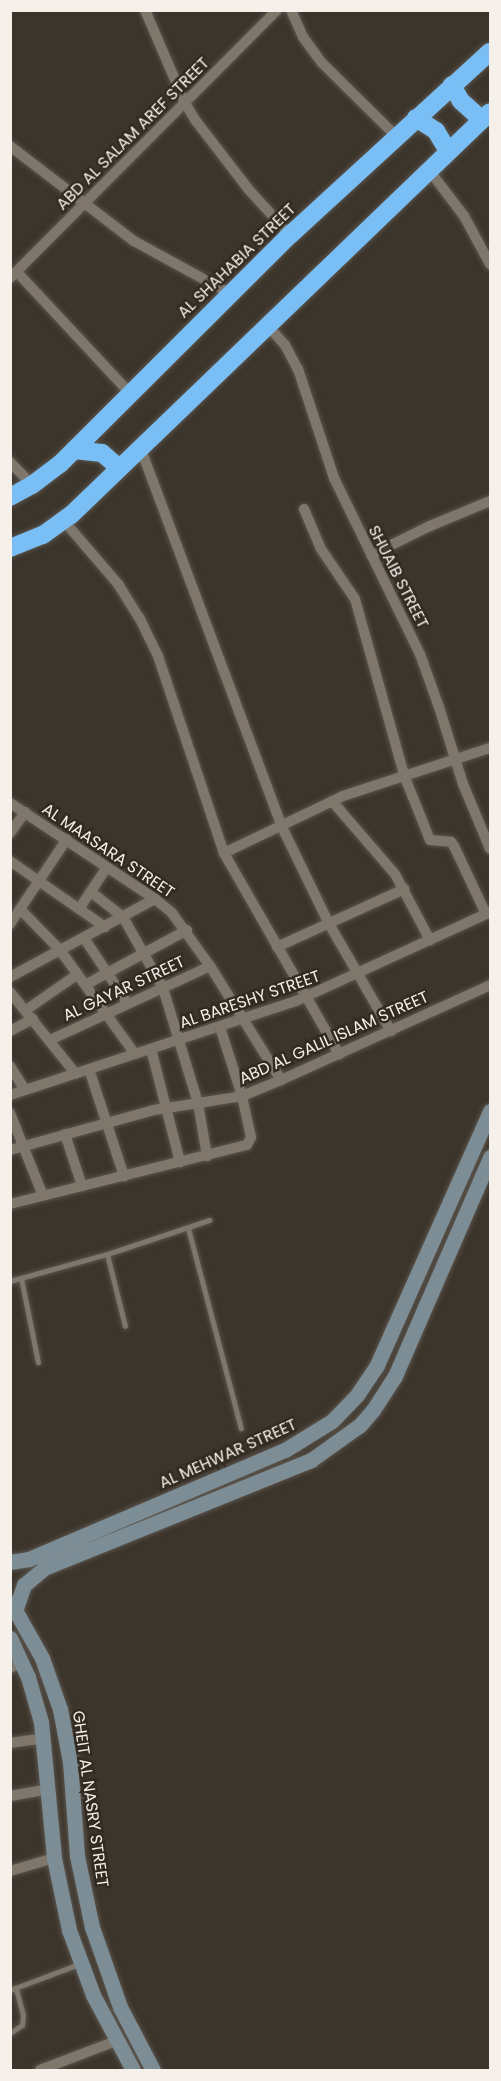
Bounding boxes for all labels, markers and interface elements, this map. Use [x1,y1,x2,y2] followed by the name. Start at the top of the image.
[53,54,213,214] street label: ABD AL SALAM AREF STREET
[174,200,300,322] street label: AL SHAHABIA STREET
[364,522,432,632] street label: SHUAIB STREET
[38,800,178,902] street label: AL MAASARA STREET
[60,952,188,1026] street label: AL GAYAR STREET
[177,967,323,1033] street label: AL BARESHY STREET
[236,987,432,1089] street label: ABD AL GALIL ISLAM STREET
[156,1415,300,1493] street label: AL MEHWAR STREET
[68,1709,112,1889] street label: GHEIT AL NASRY STREET

